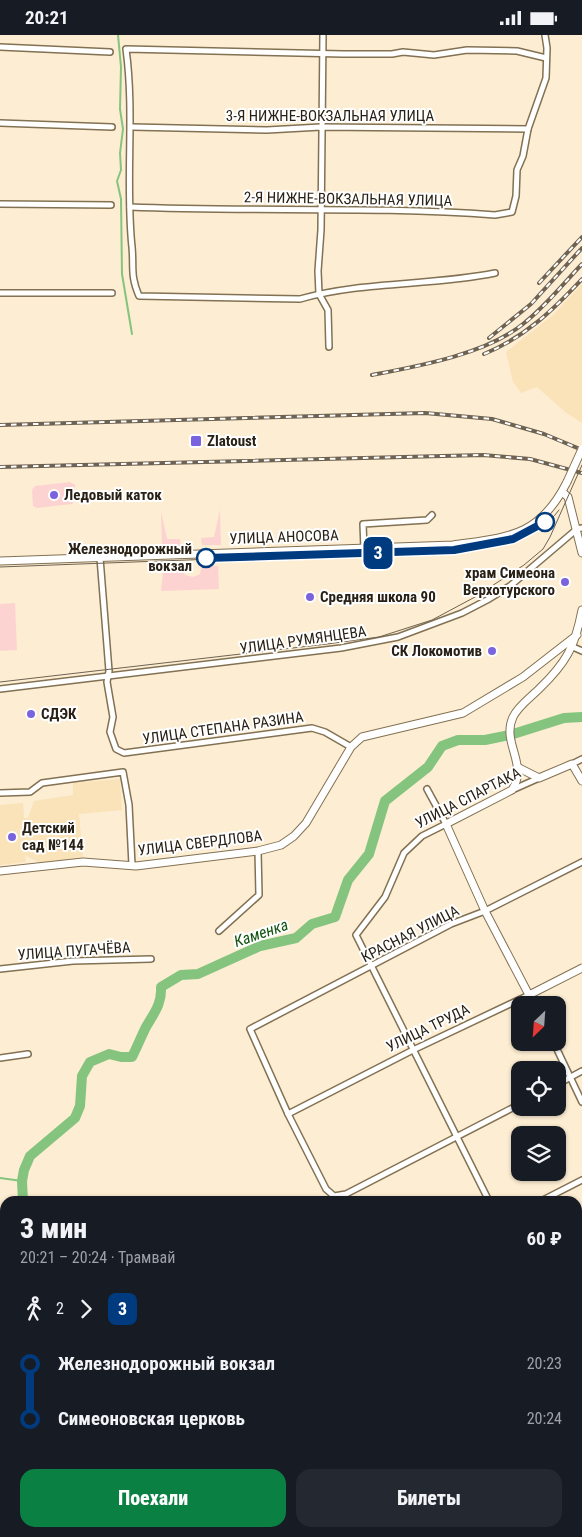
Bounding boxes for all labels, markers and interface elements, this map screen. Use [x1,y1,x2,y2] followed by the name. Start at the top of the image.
[25,6,69,29] text: 20:21
[226,107,435,125] street label: 3-Я НИЖНЕ-ВОКЗАЛЬНАЯ УЛИЦА
[244,188,453,210] street label: 2-Я НИЖНЕ-ВОКЗАЛЬНАЯ УЛИЦА
[207,432,257,450] place label: Zlatoust
[189,434,203,448] marker: Zlatoust
[64,486,162,504] place label: Ледовый каток
[48,489,60,501] marker: Ледовый каток
[535,512,555,532] unlabelled marker
[229,526,339,548] street label: УЛИЦА АНОСОВА
[362,537,394,569] line badge: 3
[68,540,192,575] place label: Железнодорожный вокзал
[373,542,383,563] text: 3
[196,548,216,568] marker: Железнодорожный вокзал
[463,564,555,599] place label: храм Симеона Верхотурского
[559,576,571,588] marker: храм Симеона Верхотурского
[320,588,436,606] place label: Средняя школа 90
[304,591,316,603] marker: Средняя школа 90
[239,622,368,658] street label: УЛИЦА РУМЯНЦЕВА
[391,642,482,660] place label: СК Локомотив
[486,645,498,657] marker: СК Локомотив
[41,705,77,723] place label: СДЭК
[25,708,37,720] marker: СДЭК
[141,708,305,748] street label: УЛИЦА СТЕПАНА РАЗИНА
[412,764,524,832] street label: УЛИЦА СПАРТАКА
[22,819,84,854] place label: Детский сад №144
[137,826,264,860] street label: УЛИЦА СВЕРДЛОВА
[6,831,18,843] marker: Детский сад №144
[358,901,462,966] street label: КРАСНАЯ УЛИЦА
[231,915,291,951] water label: Каменка
[17,938,131,964] street label: УЛИЦА ПУГАЧЁВА
[511,996,566,1051] north arrow
[511,996,566,1181] map controls
[383,1000,473,1056] street label: УЛИЦА ТРУДА
[511,1061,566,1116] button: locate
[511,1126,566,1181] button: layers
[20,1212,87,1245] text: 3 мин
[527,1227,562,1250] text: 60 ₽
[20,1248,175,1267] text: 20:21 – 20:24 · Трамвай
[20,1295,48,1323] icon: walk
[72,1295,100,1323] icon: forward
[118,1298,127,1319] text: 3
[56,1299,64,1318] text: 2
[58,1352,275,1375] text: Железнодорожный вокзал
[527,1354,562,1373] text: 20:23
[58,1407,245,1430] text: Симеоновская церковь
[527,1409,562,1428] text: 20:24
[20,1469,286,1527] button: Поехали
[296,1469,562,1527] button: Билеты

